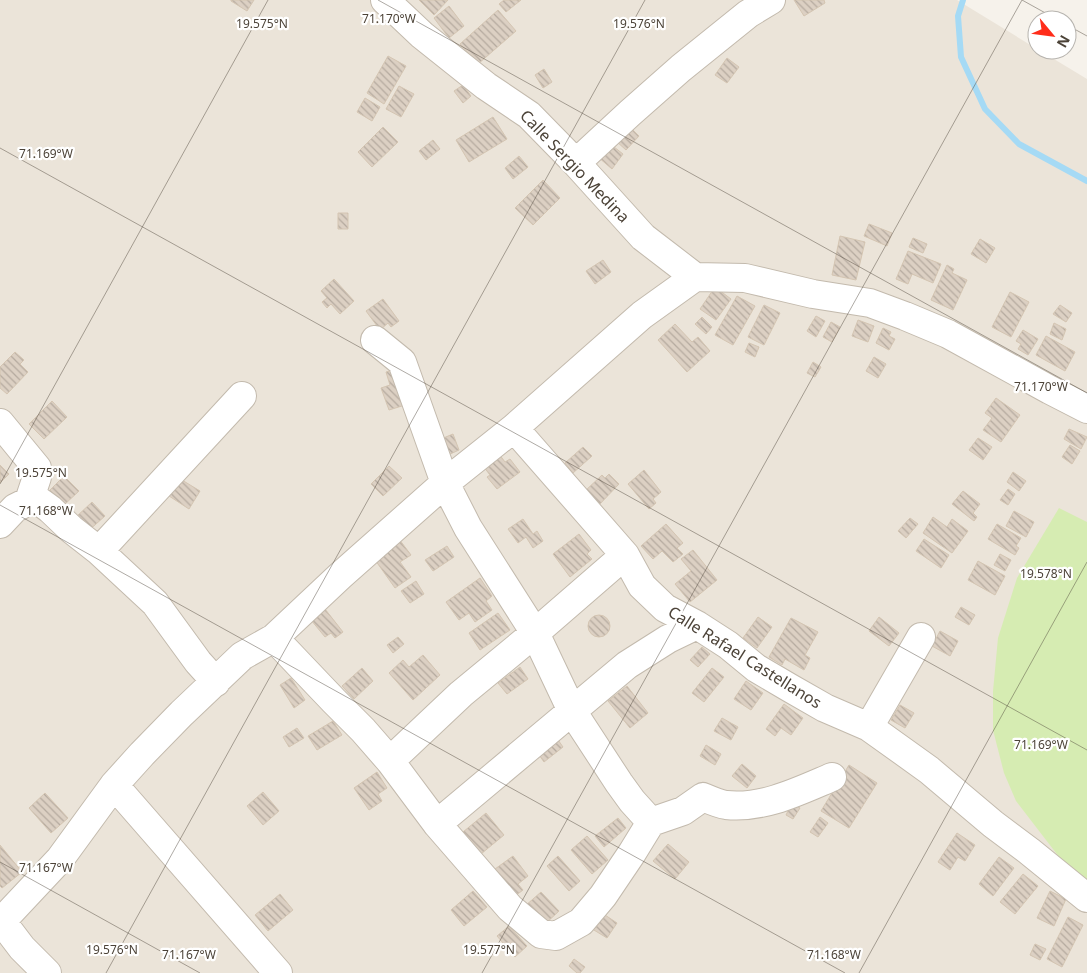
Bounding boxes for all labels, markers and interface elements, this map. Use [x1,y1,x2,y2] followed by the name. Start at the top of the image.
[362,10,416,27] text: 71.170°W
[1027,10,1077,60] north arrow
[236,15,288,32] text: 19.575°N
[613,15,665,32] text: 19.576°N
[1053,32,1075,51] text: N
[515,105,635,227] street label: Calle Sergio Medina
[19,145,73,162] text: 71.169°W
[1014,378,1068,395] text: 71.170°W
[15,464,67,481] text: 19.575°N
[19,502,73,519] text: 71.168°W
[1020,565,1072,582] text: 19.578°N
[664,601,826,713] street label: Calle Rafael Castellanos
[1014,736,1068,753] text: 71.169°W
[19,859,73,876] text: 71.167°W
[86,941,138,958] text: 19.576°N
[463,941,515,958] text: 19.577°N
[162,946,216,963] text: 71.167°W
[807,946,861,963] text: 71.168°W

